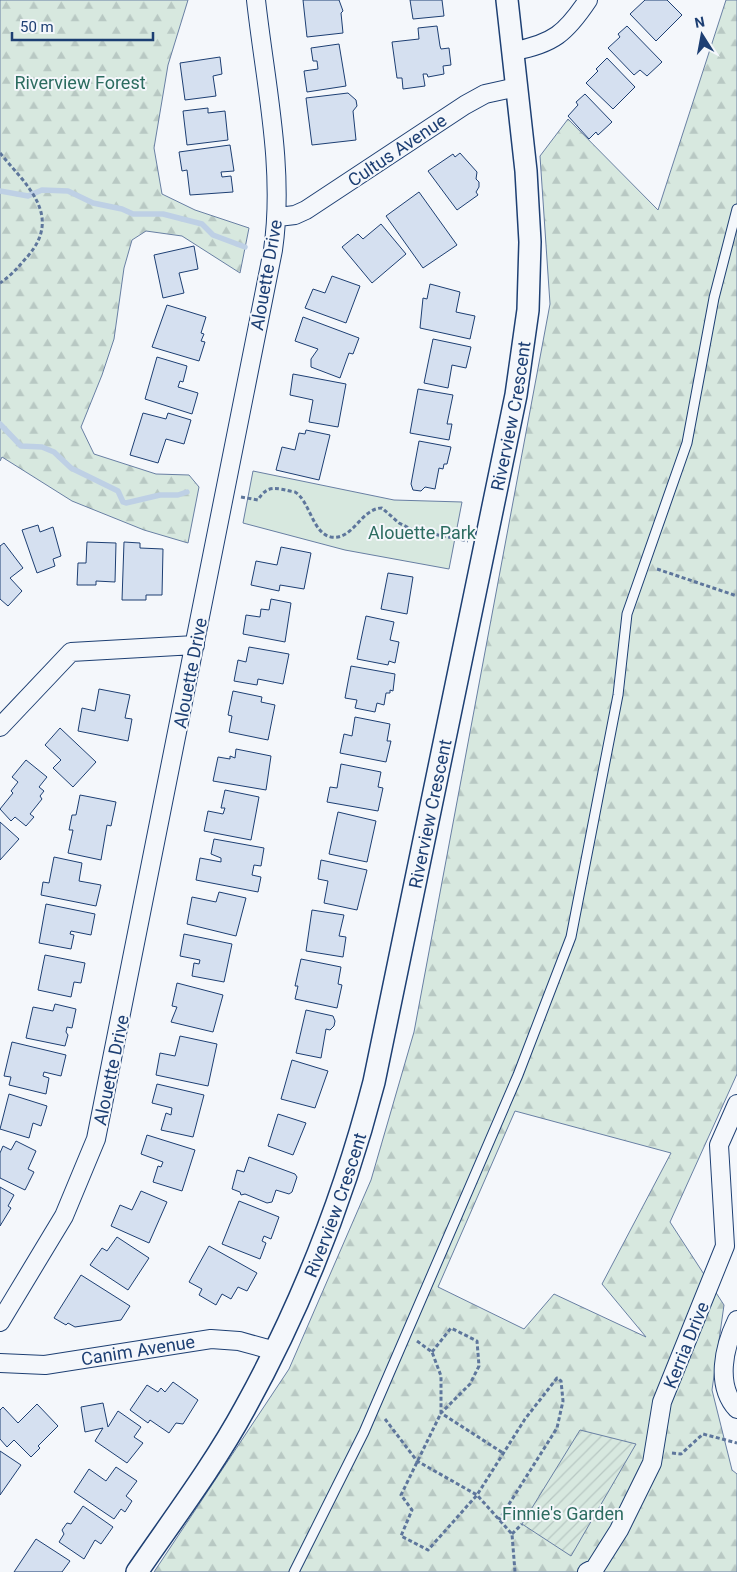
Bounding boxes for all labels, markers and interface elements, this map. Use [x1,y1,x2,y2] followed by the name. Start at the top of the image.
[12,10,154,42] scale bar
[677,10,727,60] north arrow
[693,13,706,31] text: N
[20,18,54,36] text: 50 m
[14,72,146,93] park label: Riverview Forest
[344,109,450,191] street label: Cultus Avenue
[246,218,286,332] street label: Alouette Drive
[486,340,534,493] street label: Riverview Crescent
[368,522,477,543] park label: Alouette Park
[169,616,211,730] street label: Alouette Drive
[404,737,455,890] street label: Riverview Crescent
[89,1013,133,1127] street label: Alouette Drive
[299,1130,370,1280] street label: Riverview Crescent
[659,1298,713,1392] street label: Kerria Drive
[80,1331,196,1369] street label: Canim Avenue
[502,1503,624,1524] park label: Finnie's Garden

